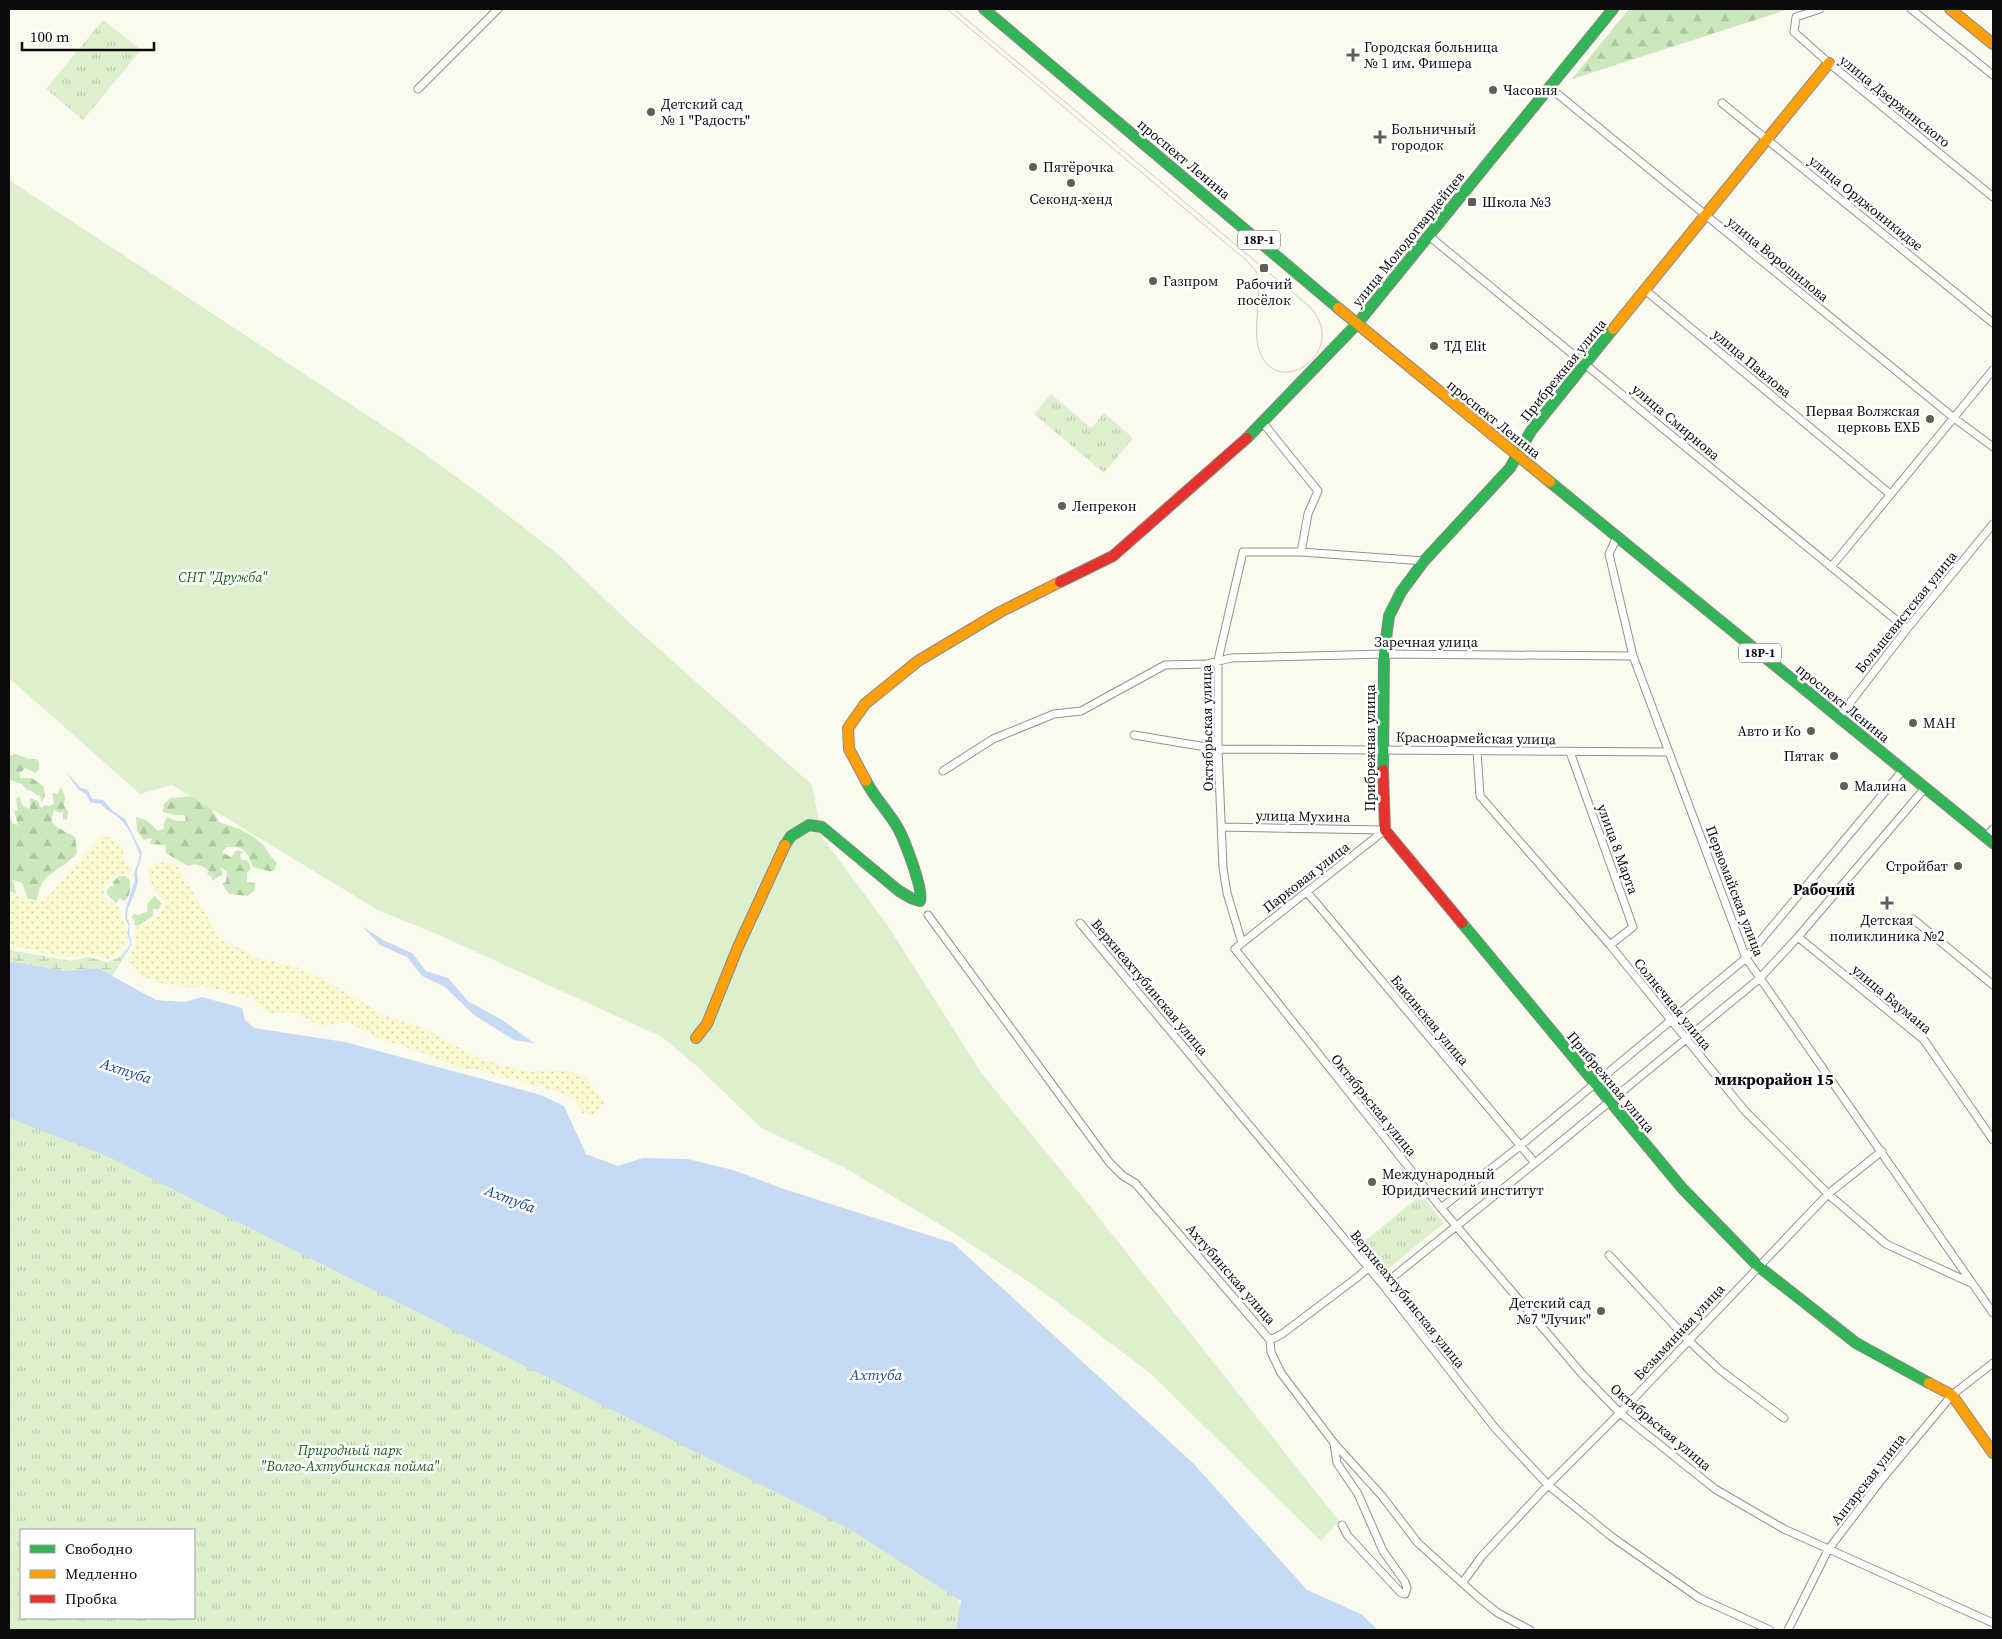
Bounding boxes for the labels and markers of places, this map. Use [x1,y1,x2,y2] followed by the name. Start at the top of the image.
[1364,37,1499,73] place label: Городская больница № 1 им. Фишера
[1346,48,1360,62] marker: Городская больница № 1 им. Фишера
[1503,80,1558,100] place label: Часовня
[1487,84,1499,96] marker: Часовня
[661,94,750,130] place label: Детский сад № 1 "Радость"
[645,106,657,118] marker: Детский сад № 1 "Радость"
[1391,119,1476,155] place label: Больничный городок
[1373,130,1387,144] marker: Больничный городок
[1043,157,1115,177] place label: Пятёрочка
[1027,161,1039,173] marker: Пятёрочка
[1065,177,1077,189] marker: Секонд-хенд
[1030,189,1112,209] place label: Секонд-хенд
[1482,192,1551,212] place label: Школа №3
[1466,196,1478,208] marker: Школа №3
[1258,262,1270,274] marker: Рабочий посёлок
[1163,271,1218,291] place label: Газпром
[1236,274,1292,310] place label: Рабочий посёлок
[1147,275,1159,287] marker: Газпром
[1444,336,1487,356] place label: ТД Elit
[1428,340,1440,352] marker: ТД Elit
[1806,401,1920,437] place label: Первая Волжская церковь ЕХБ
[1924,413,1936,425] marker: Первая Волжская церковь ЕХБ
[1072,496,1137,516] place label: Лепрекон
[1056,500,1068,512] marker: Лепрекон
[1923,713,1956,733] place label: МАН
[1907,717,1919,729] marker: МАН
[1737,721,1801,741] place label: Авто и Ко
[1805,725,1817,737] marker: Авто и Ко
[1784,746,1824,766] place label: Пятак
[1828,750,1840,762] marker: Пятак
[1854,776,1907,796] place label: Малина
[1838,780,1850,792] marker: Малина
[1886,856,1949,876] place label: Стройбат
[1952,860,1964,872] marker: Стройбат
[1880,896,1894,910] marker: Детская поликлиника №2
[1830,910,1944,946] place label: Детская поликлиника №2
[1382,1164,1544,1200] place label: Международный Юридический институт
[1366,1176,1378,1188] marker: Международный Юридический институт
[1509,1293,1591,1329] place label: Детский сад №7 "Лучик"
[1595,1305,1607,1317] marker: Детский сад №7 "Лучик"

